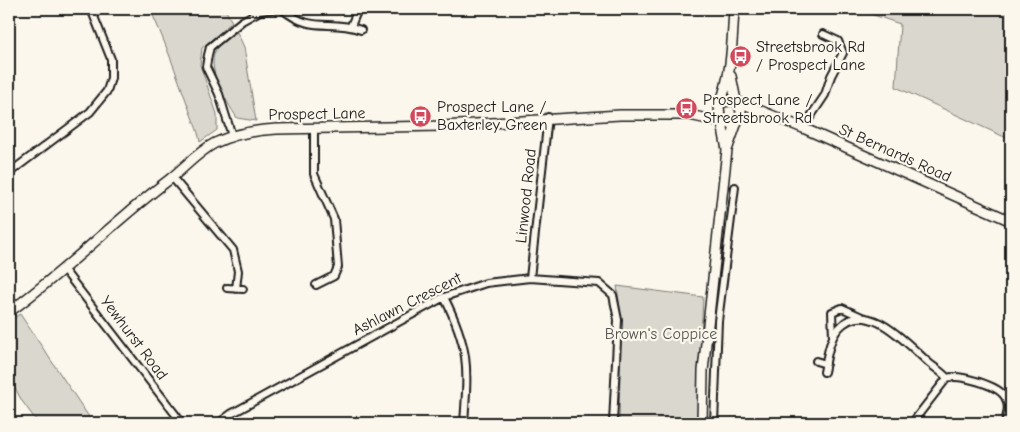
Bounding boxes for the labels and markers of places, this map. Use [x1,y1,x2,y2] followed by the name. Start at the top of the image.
[756,38,865,74] place label: Streetsbrook Rd / Prospect Lane
[728,44,752,68] bus stop icon: Streetsbrook Rd / Prospect Lane
[703,91,812,127] place label: Prospect Lane / Streetsbrook Rd
[675,97,699,121] bus stop icon: Prospect Lane / Streetsbrook Rd
[437,98,548,134] place label: Prospect Lane / Baxterley Green
[409,104,433,128] bus stop icon: Prospect Lane / Baxterley Green

